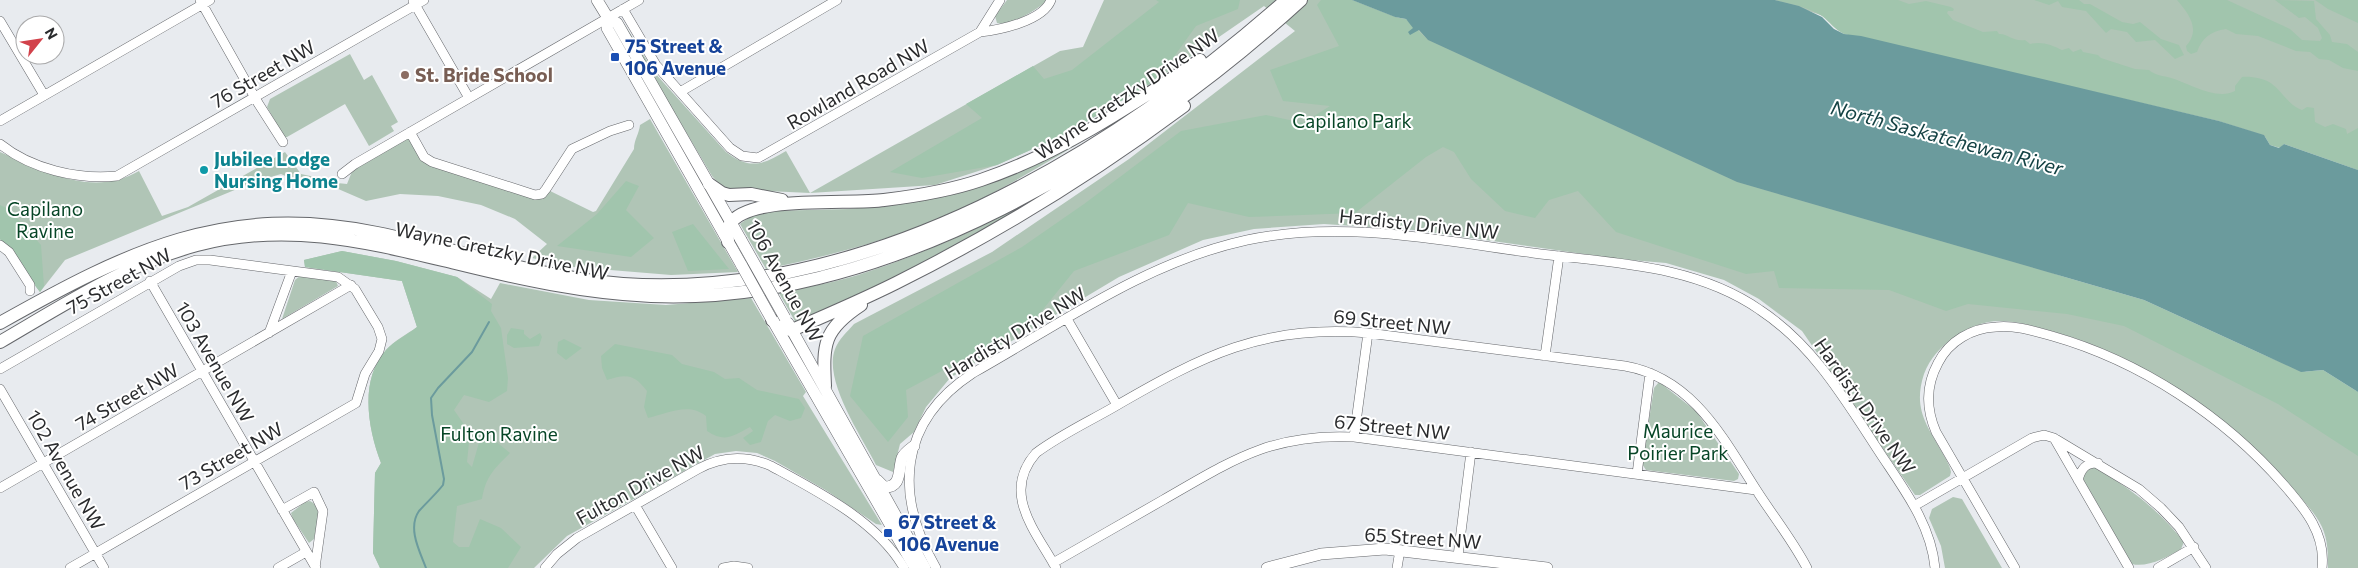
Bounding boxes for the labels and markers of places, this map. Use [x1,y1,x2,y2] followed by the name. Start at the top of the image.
[625,34,726,79] place label: 75 Street & 106 Avenue
[609,51,621,63] marker: 75 Street & 106 Avenue
[415,63,553,86] place label: St. Bride School
[399,69,411,81] marker: St. Bride School
[214,147,338,192] place label: Jubilee Lodge Nursing Home
[198,164,210,176] marker: Jubilee Lodge Nursing Home
[898,510,999,555] place label: 67 Street & 106 Avenue
[882,527,894,539] marker: 67 Street & 106 Avenue

